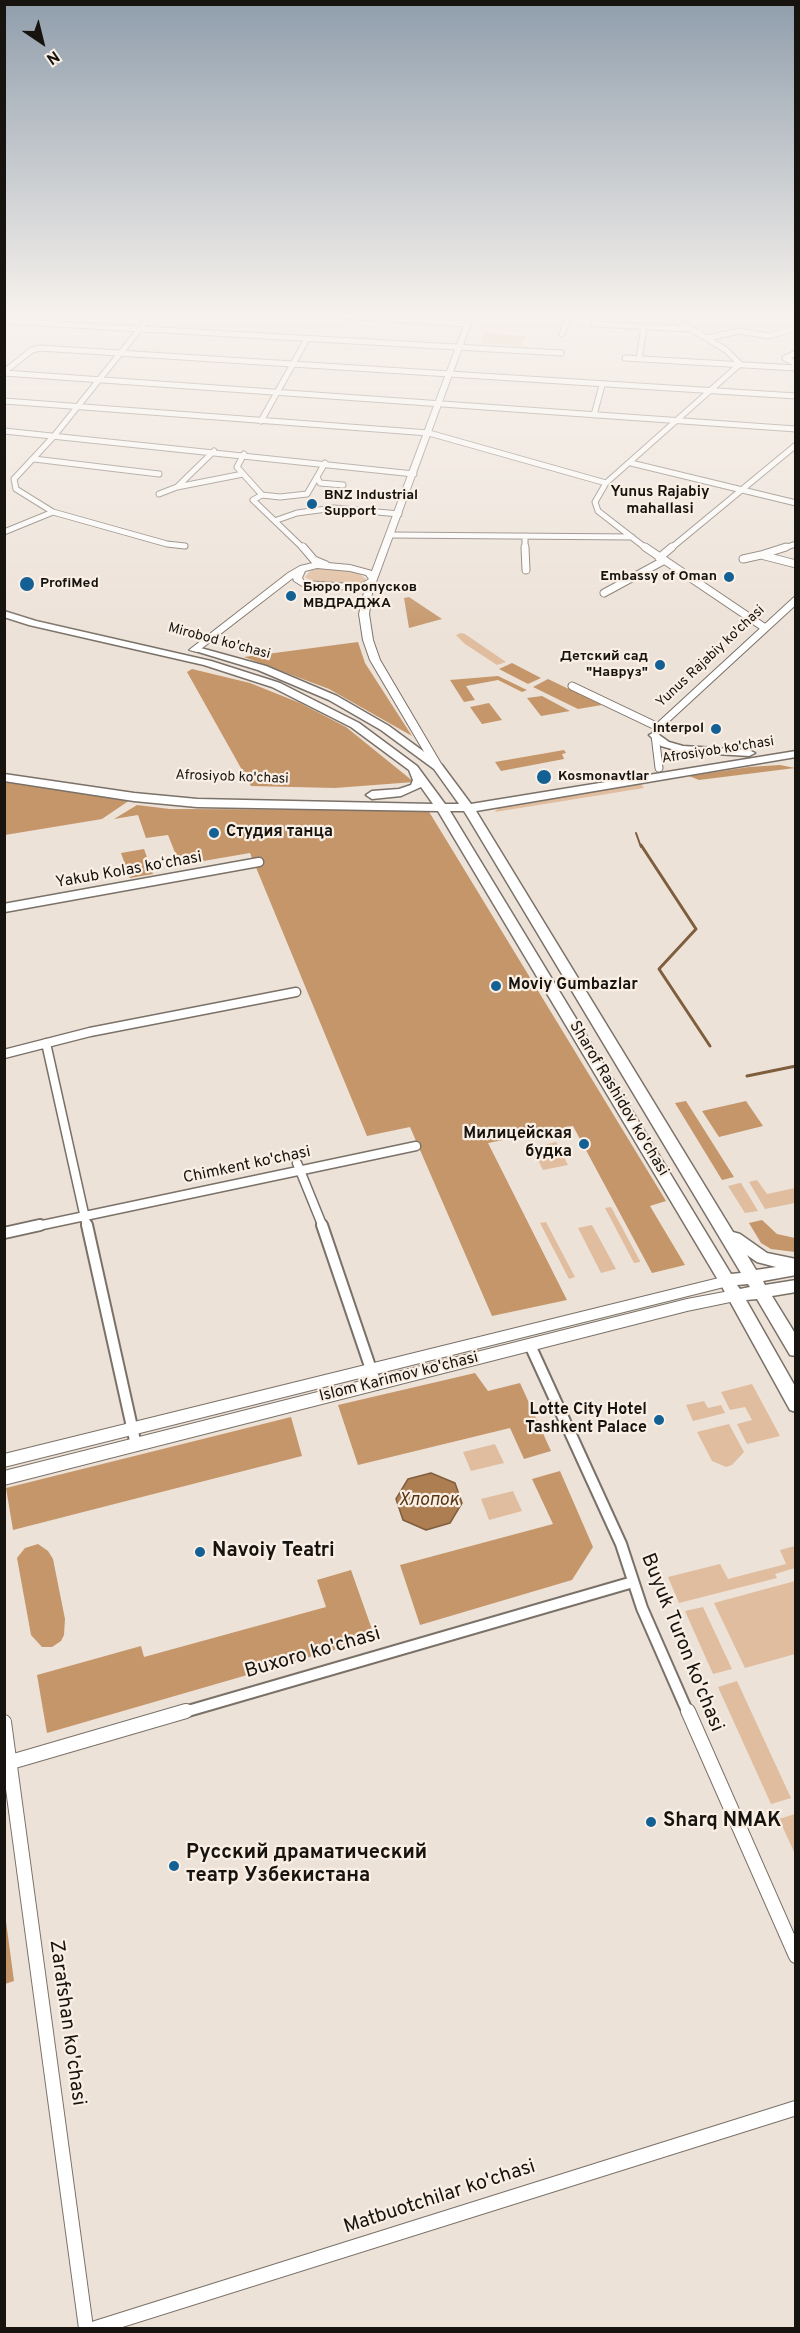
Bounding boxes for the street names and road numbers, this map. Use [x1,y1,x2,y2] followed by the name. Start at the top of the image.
[653,602,769,712] street label: Yunus Rajabiy ko'chasi
[166,620,272,664] street label: Mirobod ko'chasi
[661,734,775,768] street label: Afrosiyob ko'chasi
[175,768,289,788] street label: Afrosiyob ko'chasi
[54,849,204,893] street label: Yakub Kolas koʻchasi
[564,1018,672,1180] street label: Sharof Rashidov ko'chasi
[182,1143,312,1189] street label: Chimkent ko'chasi
[317,1349,481,1407] street label: Islom Karimov ko'chasi
[634,1550,728,1736] street label: Buyuk Turon ko'chasi
[242,1623,384,1685] street label: Buxoro ko'chasi
[42,1939,90,2107] street label: Zarafshan ko'chasi
[341,2156,539,2240] street label: Matbuotchilar ko'chasi

